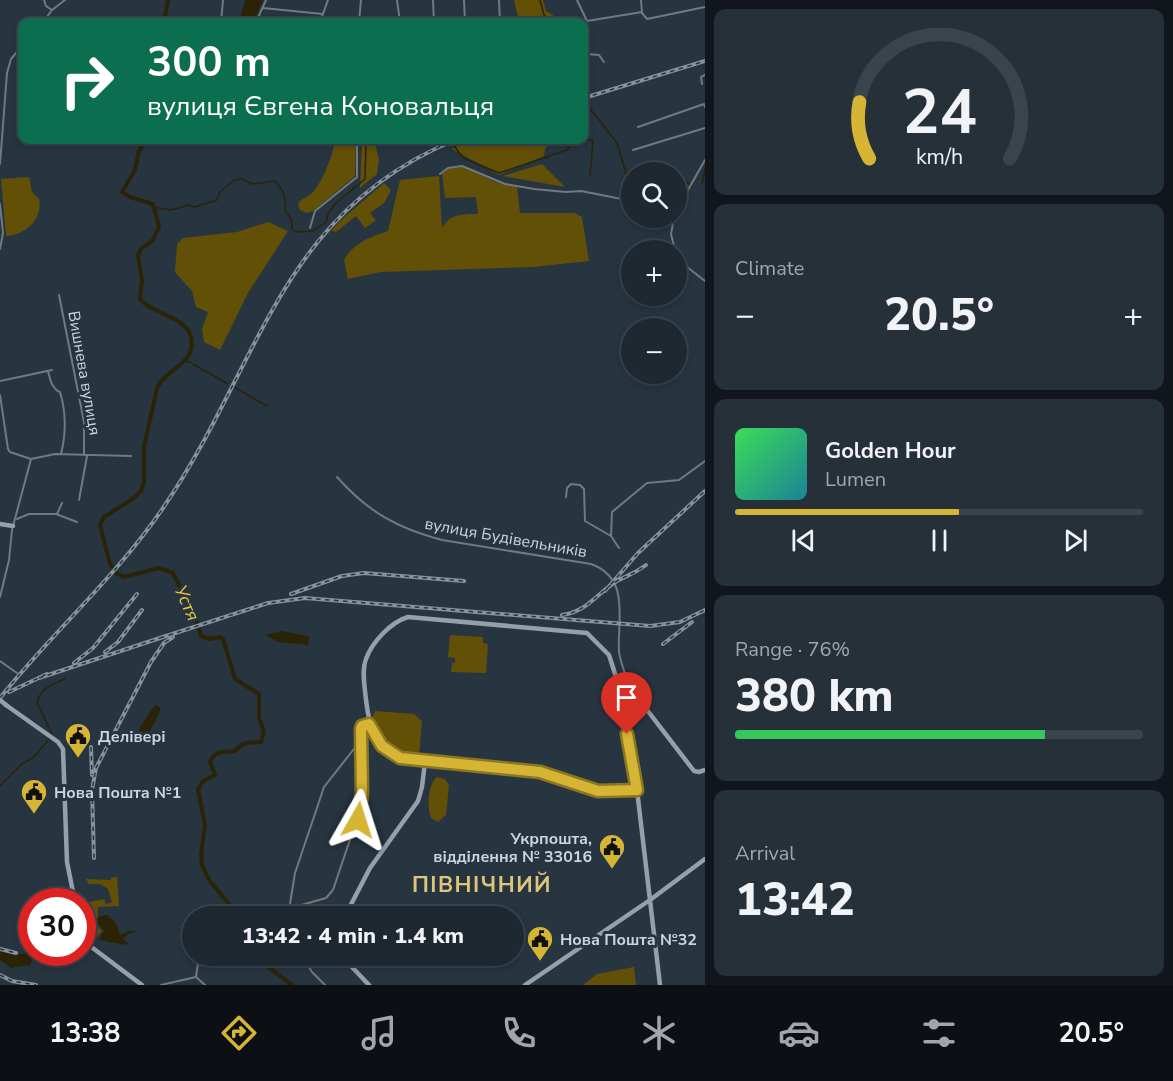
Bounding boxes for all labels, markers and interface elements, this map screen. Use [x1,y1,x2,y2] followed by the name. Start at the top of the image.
[147,34,271,91] text: 300 m
[48,42,126,120] icon: right
[902,70,976,155] text: 24
[147,88,494,125] text: вулиця Євгена Коновальця
[915,142,963,172] text: km/h
[621,162,687,384] map controls
[621,162,687,228] button: search
[621,240,687,306] button: +
[735,255,804,282] text: Climate
[884,285,994,346] text: 20.5°
[735,293,755,338] text: −
[1123,293,1143,338] text: +
[62,309,106,437] street label: Вишнева вулиця
[621,318,687,384] button: −
[825,436,956,466] text: Golden Hour
[825,466,886,493] text: Lumen
[423,513,589,563] street label: вулиця Будівельників
[787,524,820,557] icon: previous
[923,524,956,557] icon: pause
[1059,524,1092,557] icon: next
[169,581,205,625] water label: Устя
[735,636,850,663] text: Range · 76%
[735,666,894,727] text: 380 km
[601,672,652,734] pin
[610,681,643,714] icon: arrive
[63,721,93,759] public building icon: Делівері
[98,726,166,748] place label: Делівері
[19,777,49,815] public building icon: Нова Пошта №1
[54,782,181,804] place label: Нова Пошта №1
[326,788,390,852] position arrow
[433,828,592,868] place label: Укрпошта, відділення № 33016
[597,832,627,870] public building icon: Укрпошта, відділення № 33016
[735,840,795,867] text: Arrival
[412,870,552,900] district label: ПІВНІЧНИЙ
[735,870,855,931] text: 13:42
[18,888,96,966] speed limit sign: 30
[242,921,464,951] text: 13:42 · 4 min · 1.4 km
[525,924,555,962] public building icon: Нова Пошта №32
[560,929,697,951] place label: Нова Пошта №32
[218,1012,260,1054] icon: directions
[358,1012,400,1054] icon: music
[498,1012,540,1054] icon: phone
[638,1012,680,1054] icon: climate
[778,1012,820,1054] icon: car
[918,1012,960,1054] icon: filters
[49,1015,120,1052] text: 13:38
[1058,1015,1124,1052] text: 20.5°

